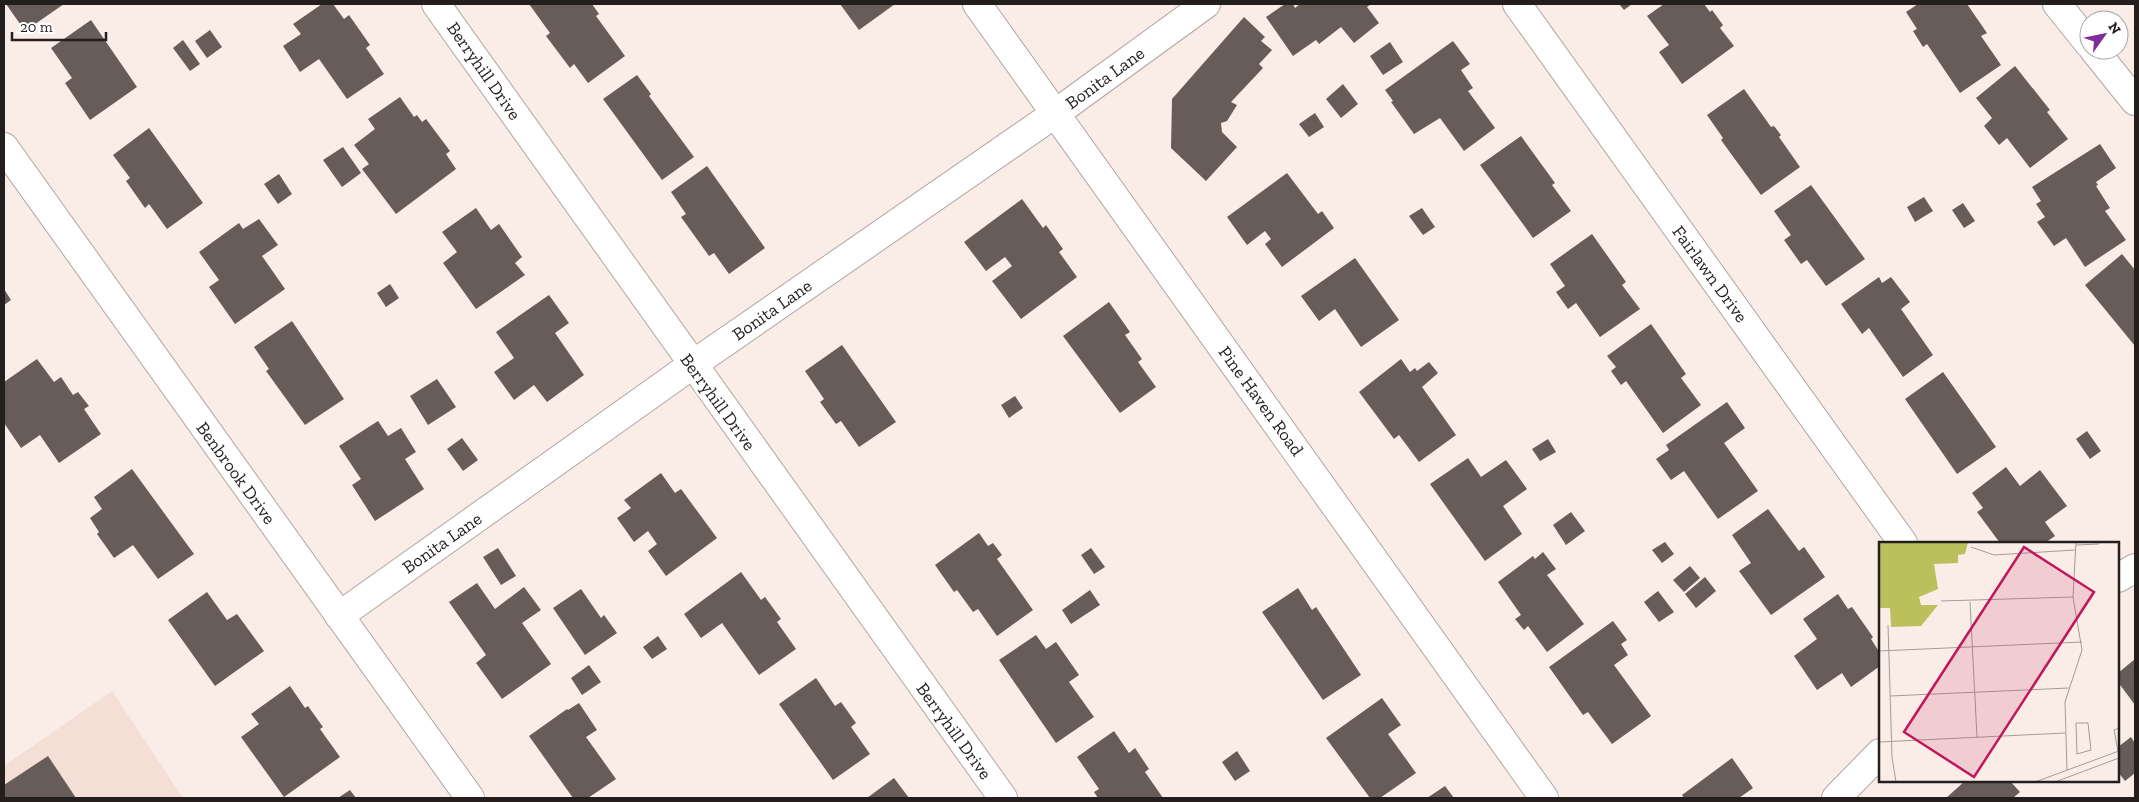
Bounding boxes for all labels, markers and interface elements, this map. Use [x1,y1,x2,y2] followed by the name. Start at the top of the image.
[12,10,106,42] scale bar
[2079,10,2129,60] north arrow
[20,18,53,36] text: 20 m
[442,18,526,124] street label: Berryhill Drive
[2104,19,2125,38] text: N
[1061,42,1149,114] street label: Bonita Lane
[1667,221,1753,327] street label: Fairlawn Drive
[728,275,816,345] street label: Bonita Lane
[1214,342,1308,460] street label: Pine Haven Road
[675,349,761,455] street label: Berryhill Drive
[192,418,280,528] street label: Benbrook Drive
[398,508,486,578] street label: Bonita Lane
[1879,542,2119,782] inset map
[911,678,997,784] street label: Berryhill Drive

